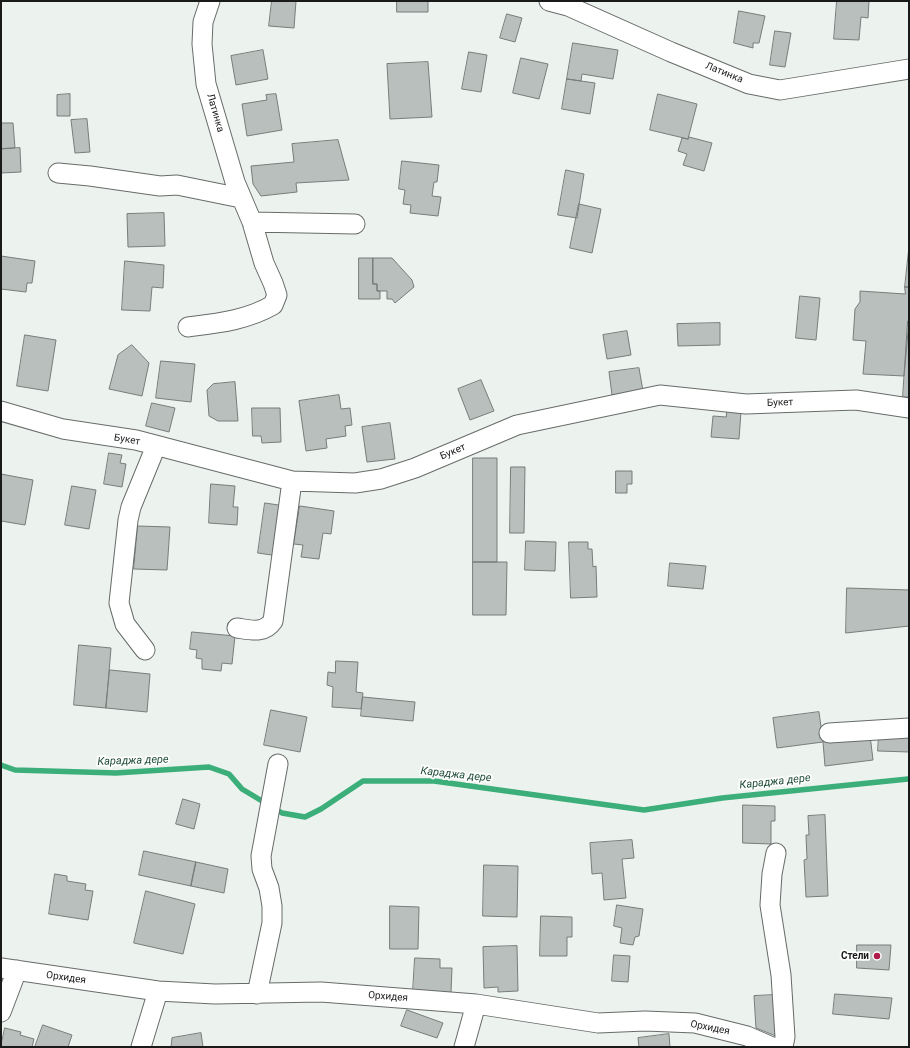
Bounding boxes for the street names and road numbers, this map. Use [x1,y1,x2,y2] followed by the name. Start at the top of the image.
[703,60,745,86] street label: Латинка
[204,92,226,134] street label: Латинка
[767,397,793,409] street label: Букет
[113,432,141,448] street label: Букет
[438,441,468,463] street label: Букет
[45,969,87,987] street label: Орхидея
[368,990,408,1004] street label: Орхидея
[689,1018,731,1038] street label: Орхидея

